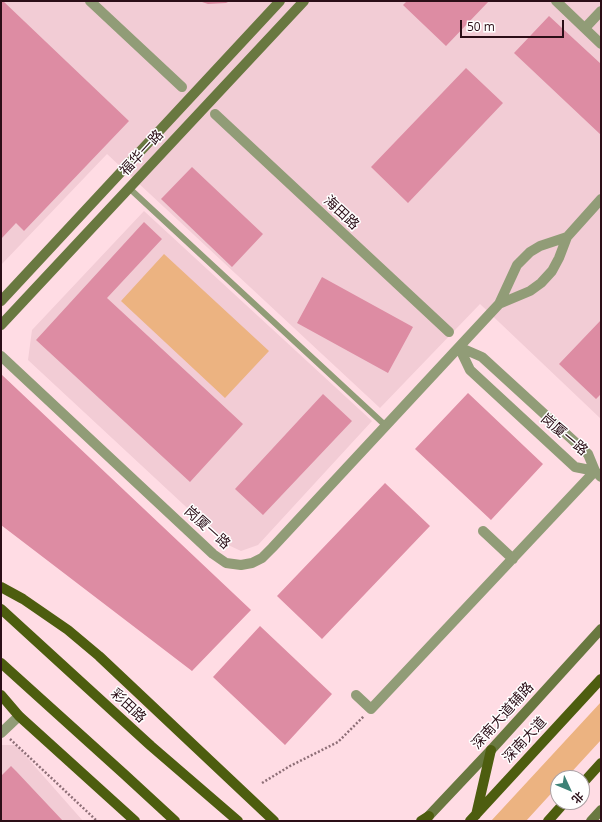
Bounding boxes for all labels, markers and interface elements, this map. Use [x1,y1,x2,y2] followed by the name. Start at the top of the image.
[462,12,566,38] scale bar
[467,18,495,35] text: 50 m
[117,127,167,179] street label: 福华一路
[320,193,362,233] street label: 海田路
[537,411,591,459] street label: 岗厦一路
[181,503,233,553] street label: 岗厦一路
[469,679,537,753] street label: 深南大道辅路
[107,686,149,726] street label: 彩田路
[500,714,550,766] street label: 深南大道
[550,770,590,810] north arrow
[569,789,587,807] text: 北

